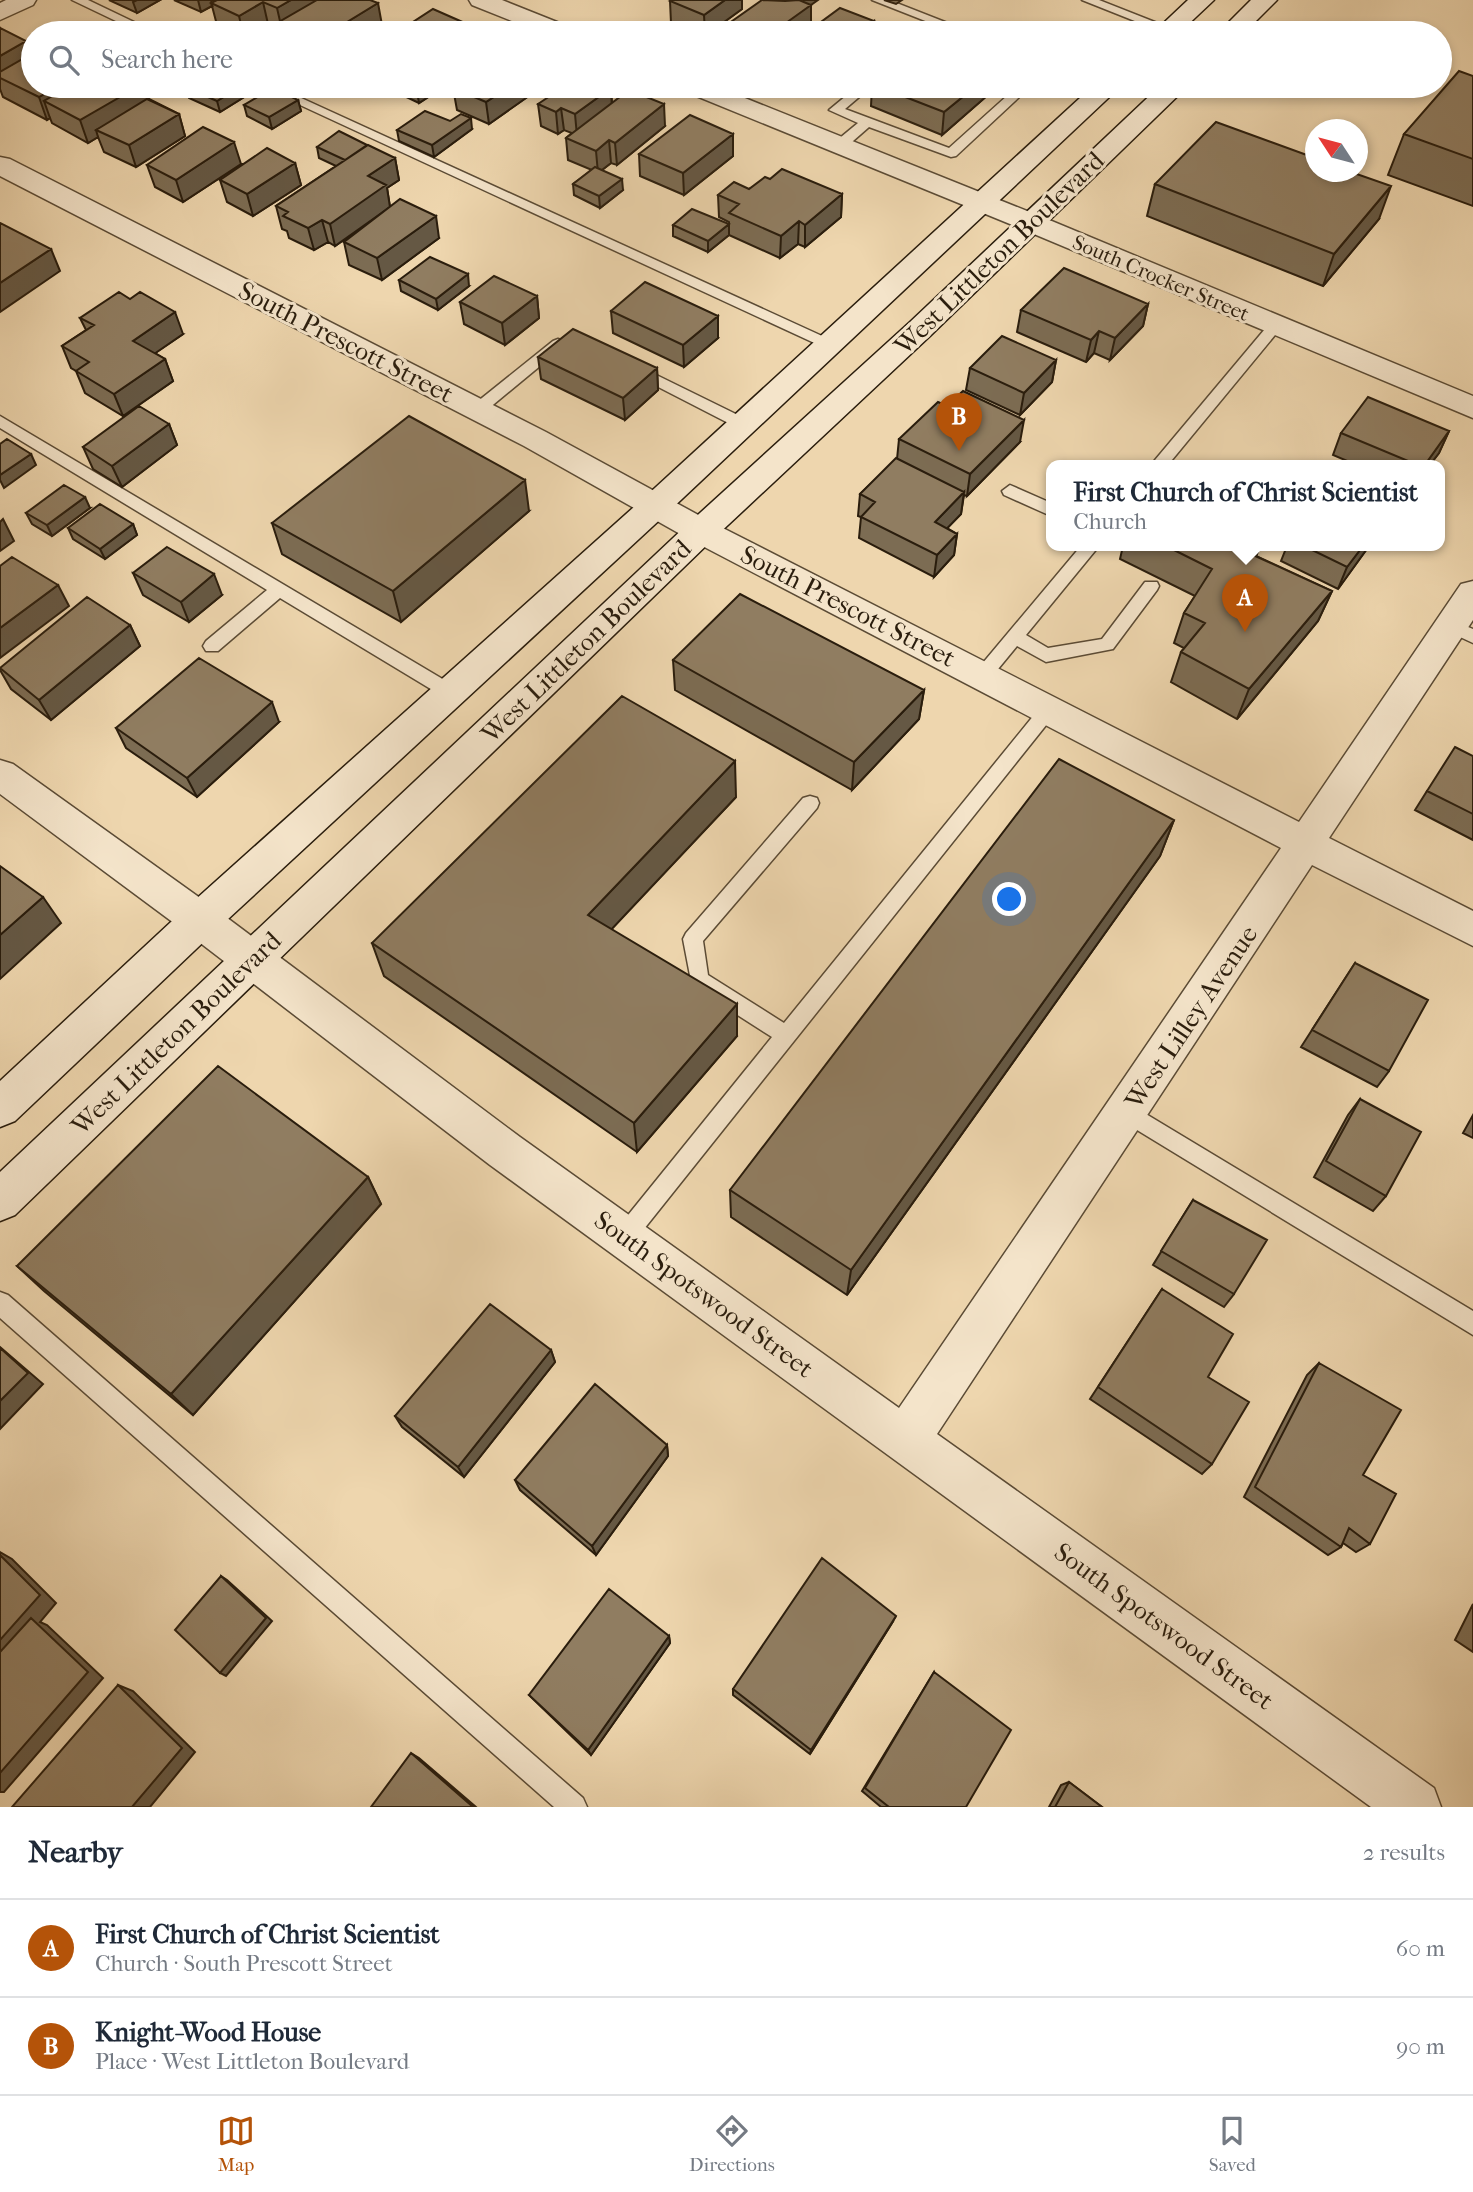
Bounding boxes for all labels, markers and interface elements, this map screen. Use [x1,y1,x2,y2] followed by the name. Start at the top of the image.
[21,21,1452,98] search box
[45,41,83,79] icon: search
[101,44,233,75] text: Search here
[1305,119,1368,182] north arrow
[887,145,1111,362] street label: West Littleton Boulevard
[1069,230,1253,326] street label: South Crocker Street
[233,275,459,410] street label: South Prescott Street
[936,393,982,451] pin: B
[1046,460,1445,551] popup
[1073,477,1418,508] text: First Church of Christ Scientist
[1073,508,1147,535] text: Church
[474,533,698,750] street label: West Littleton Boulevard
[735,539,961,674] street label: South Prescott Street
[1222,574,1268,632] pin: A
[992,882,1026,916] your location
[1118,920,1264,1116] street label: West Lilley Avenue
[64,925,288,1142] street label: West Littleton Boulevard
[588,1204,820,1385] street label: South Spotswood Street
[1048,1536,1280,1717] street label: South Spotswood Street
[28,1835,123,1870] text: Nearby
[1363,1839,1445,1866] text: 2 results
[95,1919,440,1950] text: First Church of Christ Scientist
[44,1935,58,1962] text: A
[1396,1935,1445,1962] text: 60 m
[95,1950,393,1977] text: Church · South Prescott Street
[95,2017,321,2048] text: Knight-Wood House
[44,2033,58,2060] text: B
[1396,2033,1445,2060] text: 90 m
[95,2048,409,2075] text: Place · West Littleton Boulevard
[217,2112,255,2176] tab: Map
[689,2112,775,2176] tab: Directions
[1209,2112,1256,2176] tab: Saved

